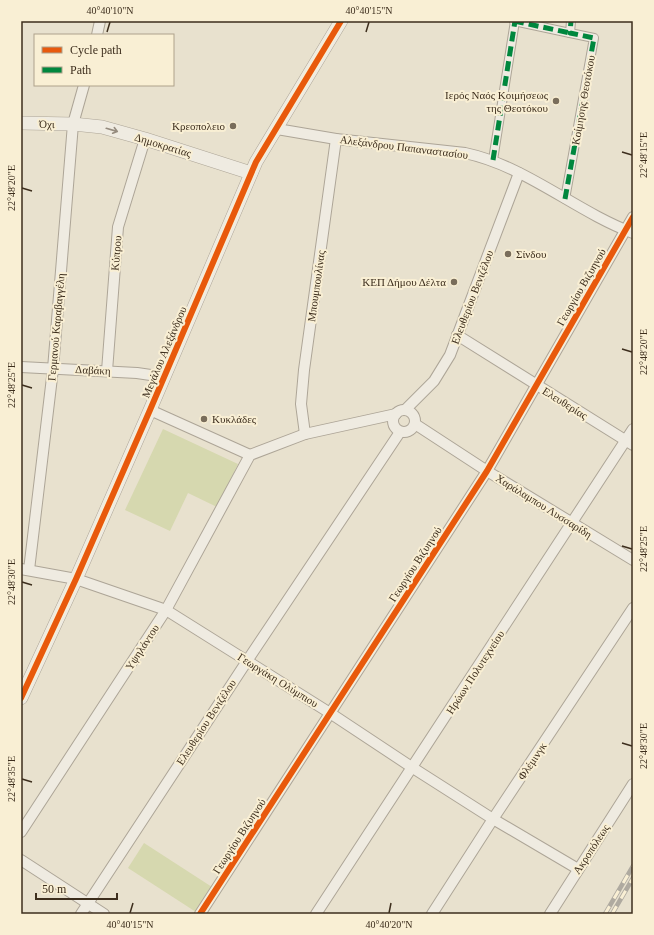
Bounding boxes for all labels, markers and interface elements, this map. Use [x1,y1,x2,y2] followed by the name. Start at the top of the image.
[86,5,134,16] text: 40°40'10"N
[345,5,393,16] text: 40°40'15"N
[34,34,174,86] legend
[70,43,122,57] text: Cycle path
[569,54,597,146] street label: Κοίμησης Θεοτόκου
[70,63,91,77] text: Path
[445,89,549,114] place label: Ιερός Ναός Κοιμήσεως της Θεοτόκου
[551,96,561,106] marker: Ιερός Ναός Κοιμήσεως της Θεοτόκου
[38,118,55,130] street label: Όχι
[172,120,225,132] place label: Κρεοπολειο
[228,121,238,131] marker: Κρεοπολειο
[105,127,118,134] one-way arrow
[133,131,193,159] street label: Δημοκρατίας
[638,132,649,178] text: 22°48'15"E
[339,133,469,162] street label: Αλεξάνδρου Παπαναστασίου
[6,165,17,211] text: 22°48'20"E
[108,234,124,271] street label: Κύπρου
[554,246,609,328] street label: Γεωργίου Βιζυηνού
[449,248,497,346] street label: Ελευθερίου Βενιζέλου
[516,248,547,260] place label: Σίνδου
[305,249,327,323] street label: Μπουμπουλίνας
[503,249,513,259] marker: Σίνδου
[45,272,67,381] street label: Γερμανού Καραβαγγέλη
[362,276,446,288] place label: ΚΕΠ Δήμου Δέλτα
[449,277,459,287] marker: ΚΕΠ Δήμου Δέλτα
[139,304,190,400] street label: Μεγάλου Αλεξάνδρου
[638,329,649,375] text: 22°48'20"E
[6,362,17,408] text: 22°48'25"E
[75,363,111,377] street label: Δαβάκη
[540,385,590,422] street label: Ελευθερίας
[212,413,257,425] place label: Κυκλάδες
[199,414,209,424] marker: Κυκλάδες
[494,471,594,541] street label: Χαράλαμπου Λυσσαρίδη
[386,524,445,604] street label: Γεωργίου Βιζυηνού
[638,526,649,572] text: 22°48'25"E
[6,559,17,605] text: 22°48'30"E
[123,621,161,672] street label: Υψηλάντου
[444,628,507,716] street label: Ηρώων Πολυτεχνείου
[236,650,321,710] street label: Γεωργάκη Ολύμπιου
[174,677,239,768] street label: Ελευθερίου Βενιζέλου
[638,723,649,769] text: 22°48'30"E
[515,740,549,782] street label: Φλέμινγκ
[6,756,17,802] text: 22°48'35"E
[210,796,269,876] street label: Γεωργίου Βιζυηνού
[570,821,612,876] street label: Ακροπόλεως
[36,875,117,901] scale bar
[42,882,67,896] text: 50 m
[106,919,154,930] text: 40°40'15"N
[365,919,413,930] text: 40°40'20"N

